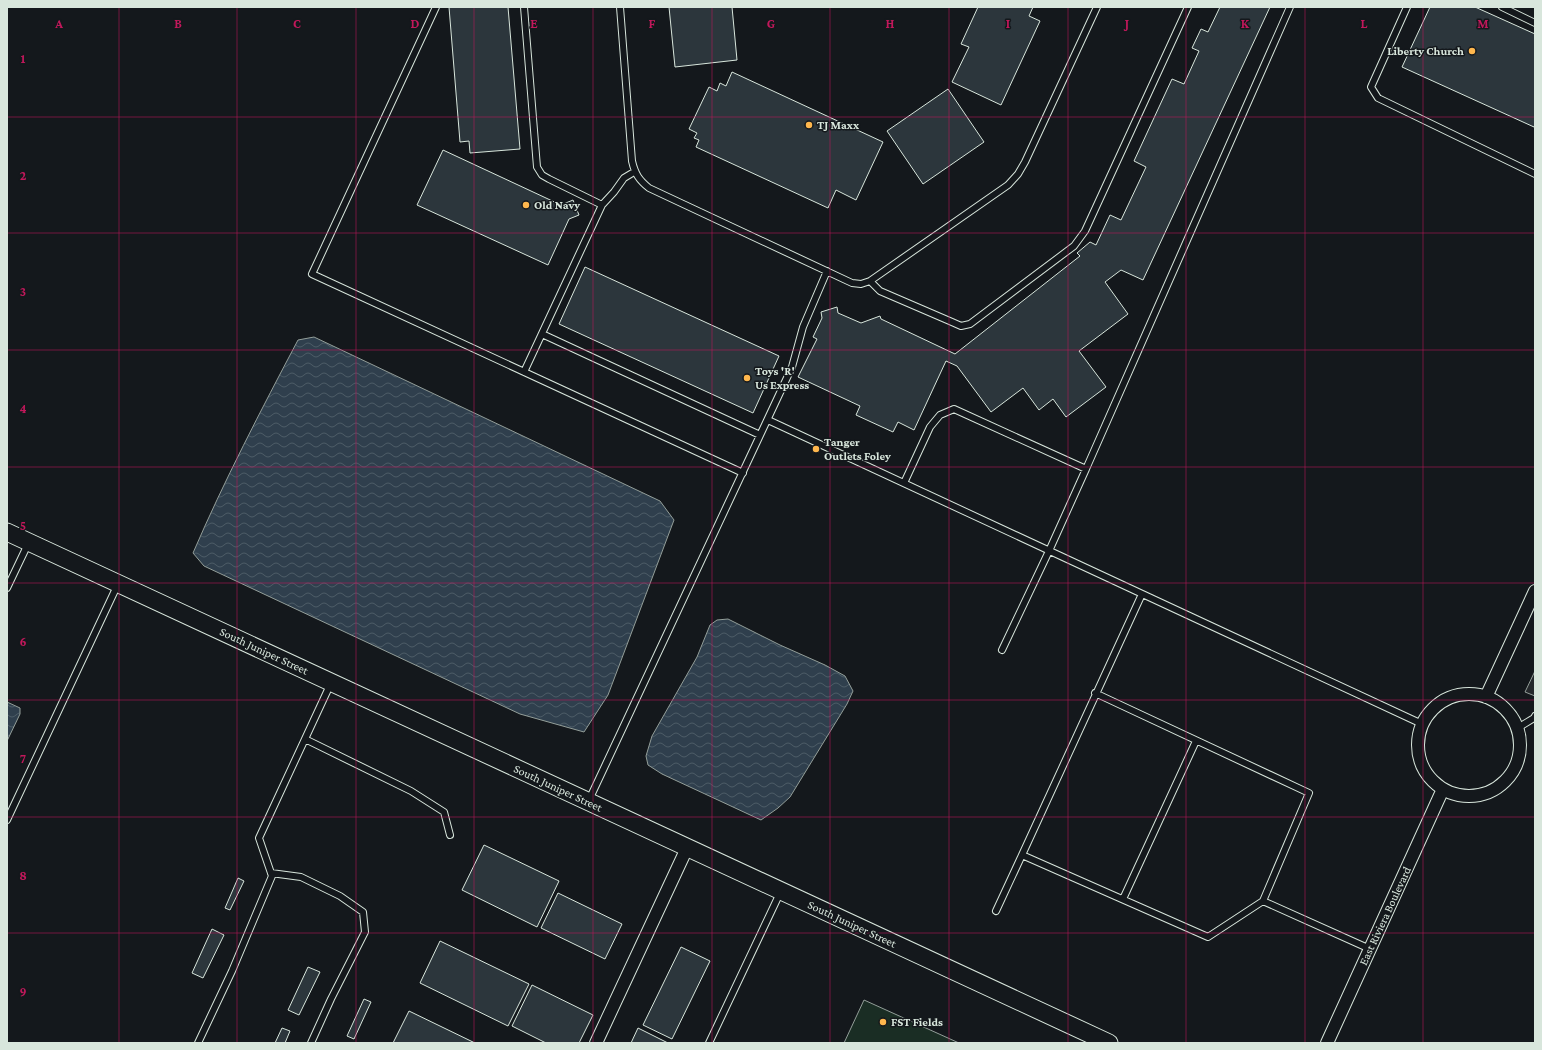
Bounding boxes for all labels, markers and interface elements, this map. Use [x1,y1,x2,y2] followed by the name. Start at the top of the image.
[54,16,63,31] text: A
[174,16,182,31] text: B
[293,16,301,31] text: C
[411,16,420,31] text: D
[530,16,538,31] text: E
[649,16,656,31] text: F
[767,16,775,31] text: G
[886,16,895,31] text: H
[1006,16,1010,31] text: I
[1123,16,1129,31] text: J
[1241,16,1250,31] text: K
[1361,16,1368,31] text: L
[1477,16,1489,31] text: M
[1387,44,1464,58] place label: Liberty Church
[1467,46,1477,56] marker: Liberty Church
[21,51,26,66] text: 1
[817,118,860,132] place label: TJ Maxx
[804,120,814,130] marker: TJ Maxx
[20,168,27,183] text: 2
[534,198,580,212] place label: Old Navy
[521,200,531,210] marker: Old Navy
[20,284,26,299] text: 3
[755,364,809,392] place label: Toys 'R' Us Express
[742,373,752,383] marker: Toys 'R' Us Express
[19,401,27,416] text: 4
[824,435,891,463] place label: Tanger Outlets Foley
[811,444,821,454] marker: Tanger Outlets Foley
[20,518,26,533] text: 5
[217,624,312,678] street label: South Juniper Street
[19,634,27,649] text: 6
[20,751,26,766] text: 7
[511,761,606,815] street label: South Juniper Street
[1356,864,1414,968] street label: East Riviera Boulevard
[19,868,27,883] text: 8
[805,897,900,951] street label: South Juniper Street
[19,984,27,999] text: 9
[891,1015,943,1029] place label: FST Fields
[878,1017,888,1027] marker: FST Fields

